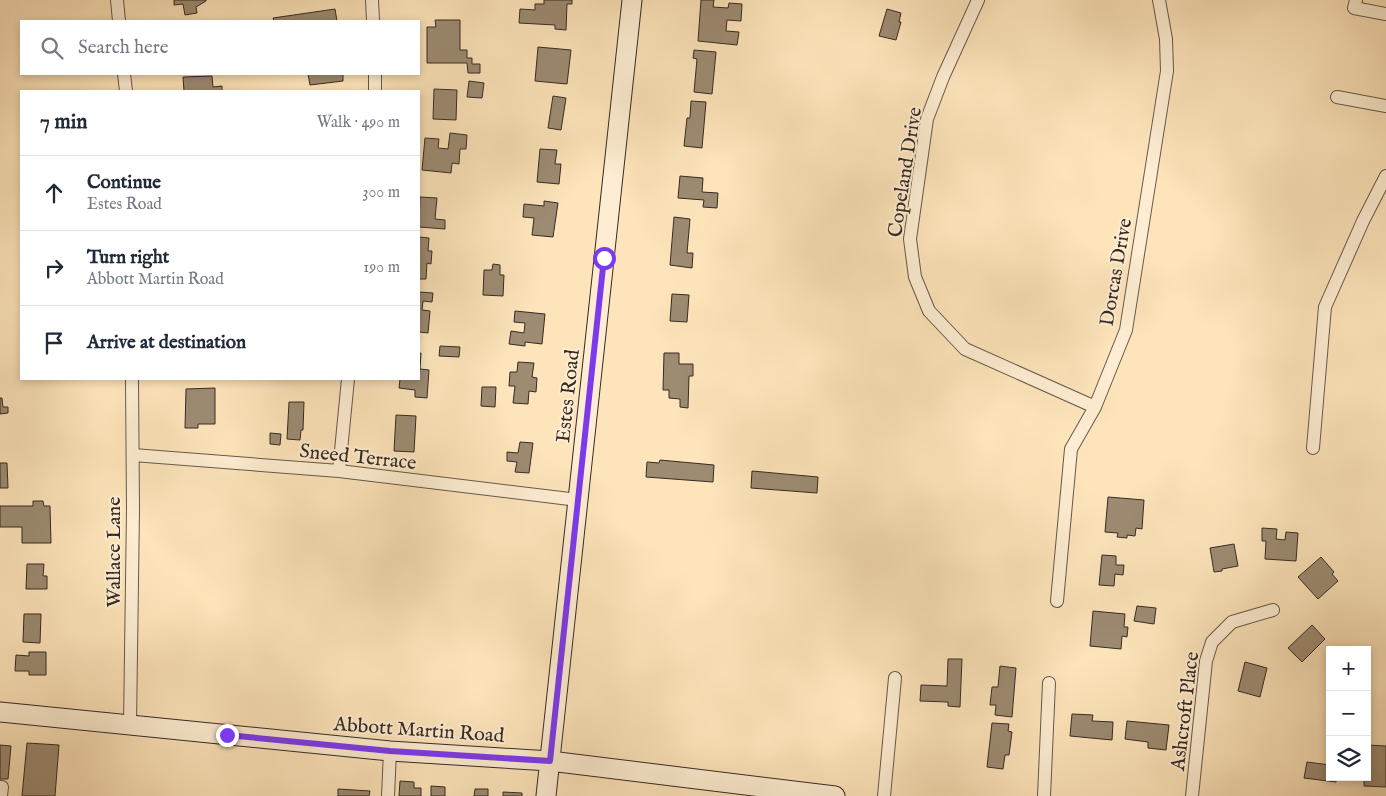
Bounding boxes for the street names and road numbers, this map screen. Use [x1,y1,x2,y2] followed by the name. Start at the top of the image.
[883,105,928,239] street label: Copeland Drive
[1095,216,1138,328] street label: Dorcas Drive
[551,348,586,444] street label: Estes Road
[298,439,418,476] street label: Sneed Terrace
[102,497,127,607] street label: Wallace Lane
[1166,650,1205,773] street label: Ashcroft Place
[332,712,505,749] street label: Abbott Martin Road

